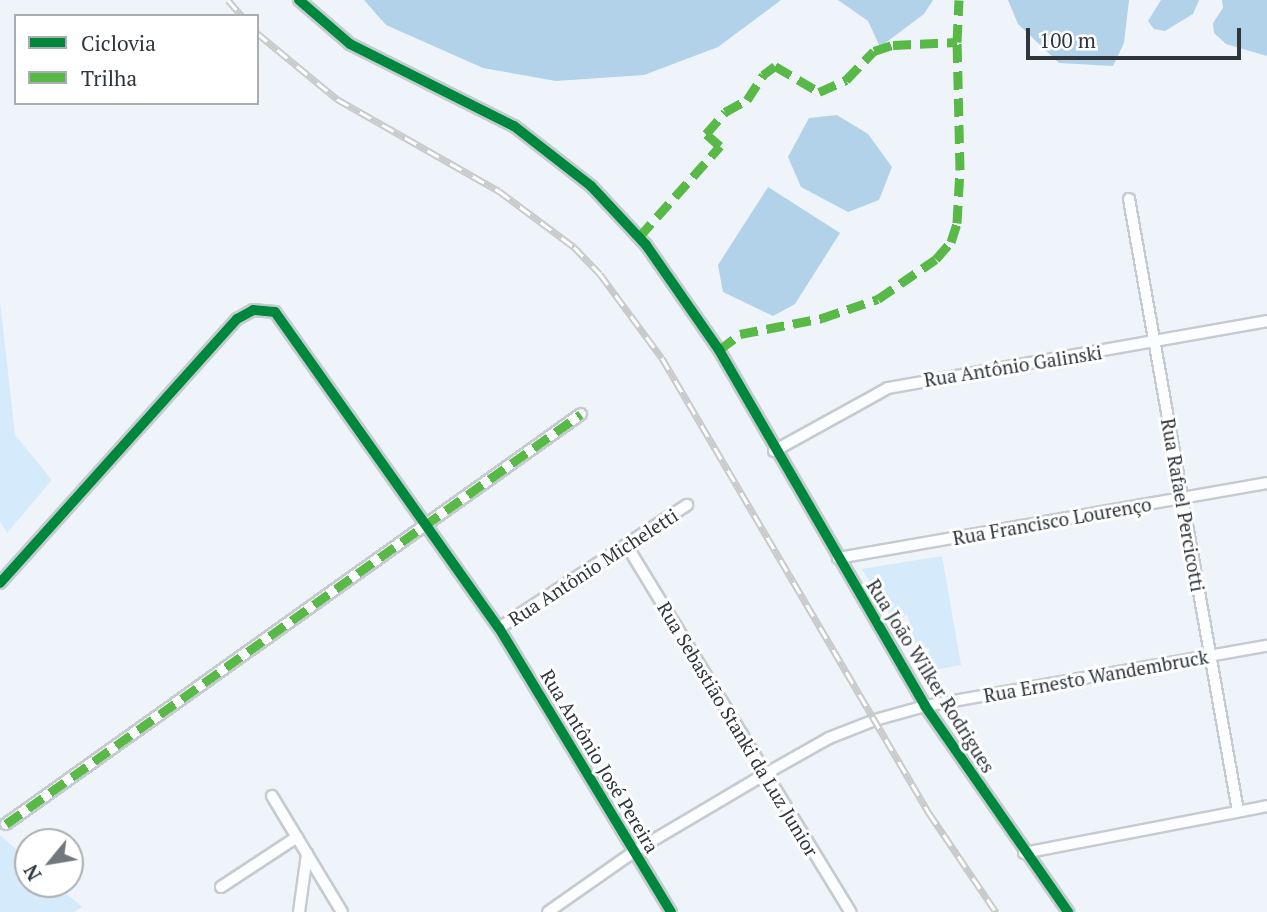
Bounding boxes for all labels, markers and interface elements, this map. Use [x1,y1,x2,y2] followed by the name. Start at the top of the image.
[14,14,259,105] legend
[1029,14,1244,58] scale bar
[1039,26,1096,54] text: 100 m
[81,29,156,57] text: Ciclovia
[81,64,137,92] text: Trilha
[922,341,1104,391] street label: Rua Antônio Galinski
[1157,417,1209,593] street label: Rua Rafael Percicotti
[951,492,1153,550] street label: Rua Francisco Lourenço
[504,504,682,630] street label: Rua Antônio Micheletti
[862,575,1000,777] street label: Rua João Wilker Rodrigues
[653,598,823,860] street label: Rua Sebastião Stanki da Luz Junior
[982,645,1210,707] street label: Rua Ernesto Wandembruck
[536,665,664,857] street label: Rua Antônio José Pereira
[14,828,84,898] north arrow
[18,860,47,885] text: N

